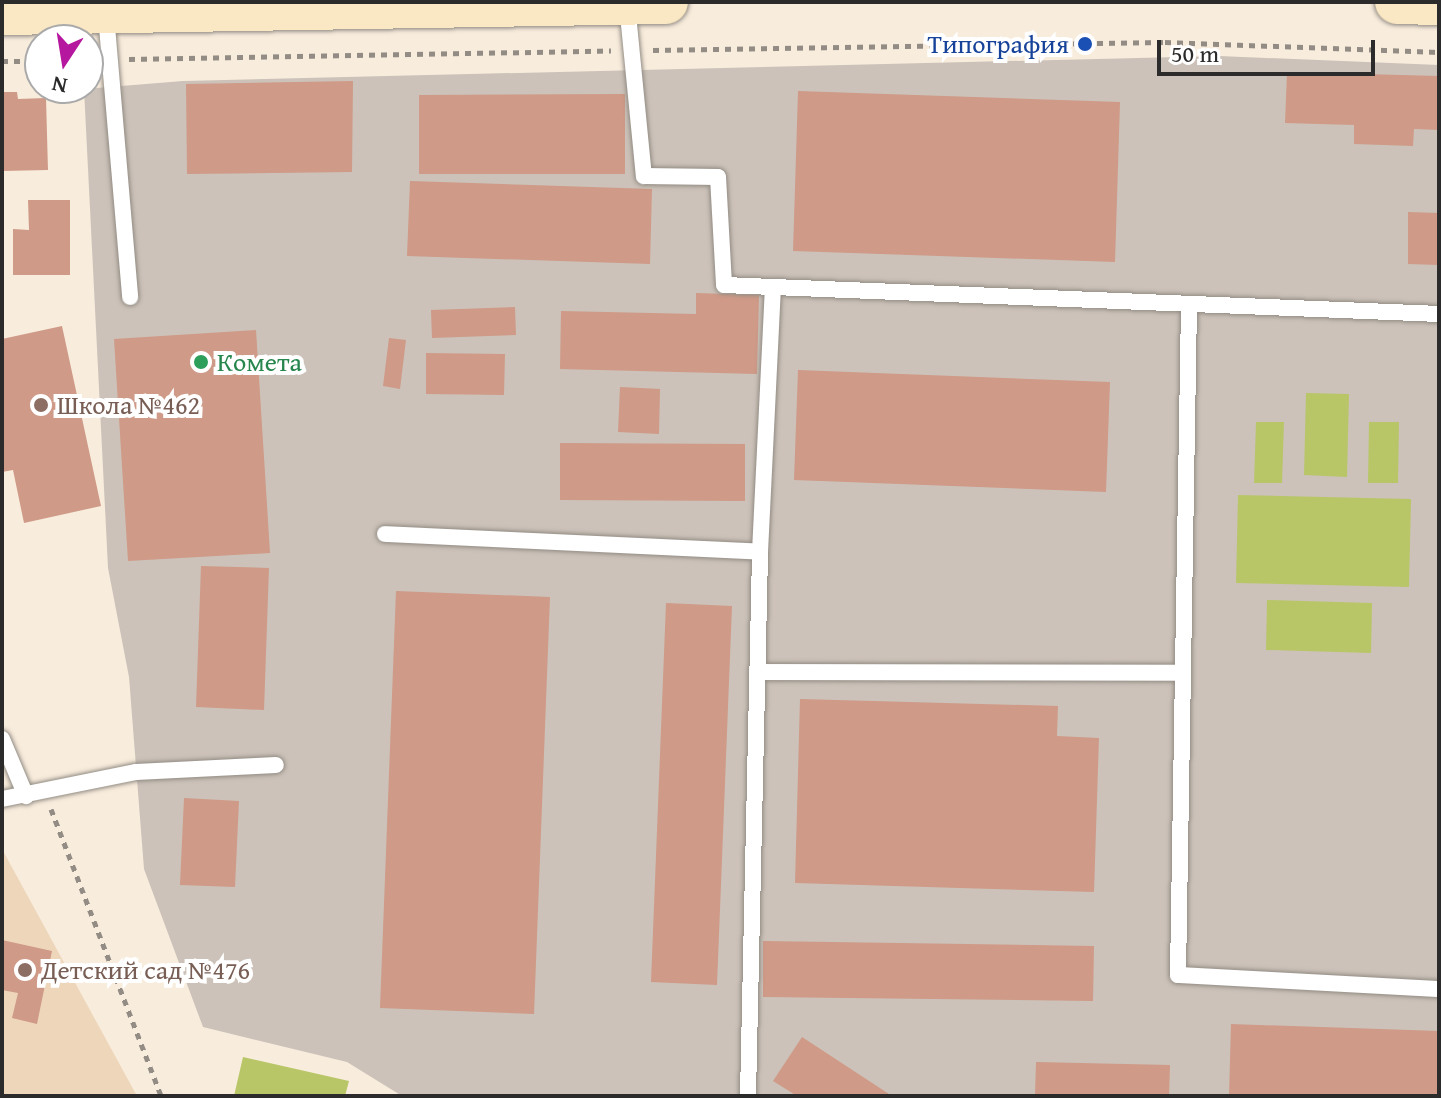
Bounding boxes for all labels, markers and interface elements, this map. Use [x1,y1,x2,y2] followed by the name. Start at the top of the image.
[24,24,104,104] north arrow
[1161,24,1379,74] scale bar
[928,28,1069,60] place label: Типография
[1076,35,1094,53] marker: Типография
[1171,36,1219,71] text: 50 m
[49,68,70,103] text: N
[217,346,302,378] place label: Комета
[192,353,210,371] marker: Комета
[57,389,200,421] place label: Школа №462
[32,396,50,414] marker: Школа №462
[41,954,250,986] place label: Детский сад №476
[16,961,34,979] marker: Детский сад №476

